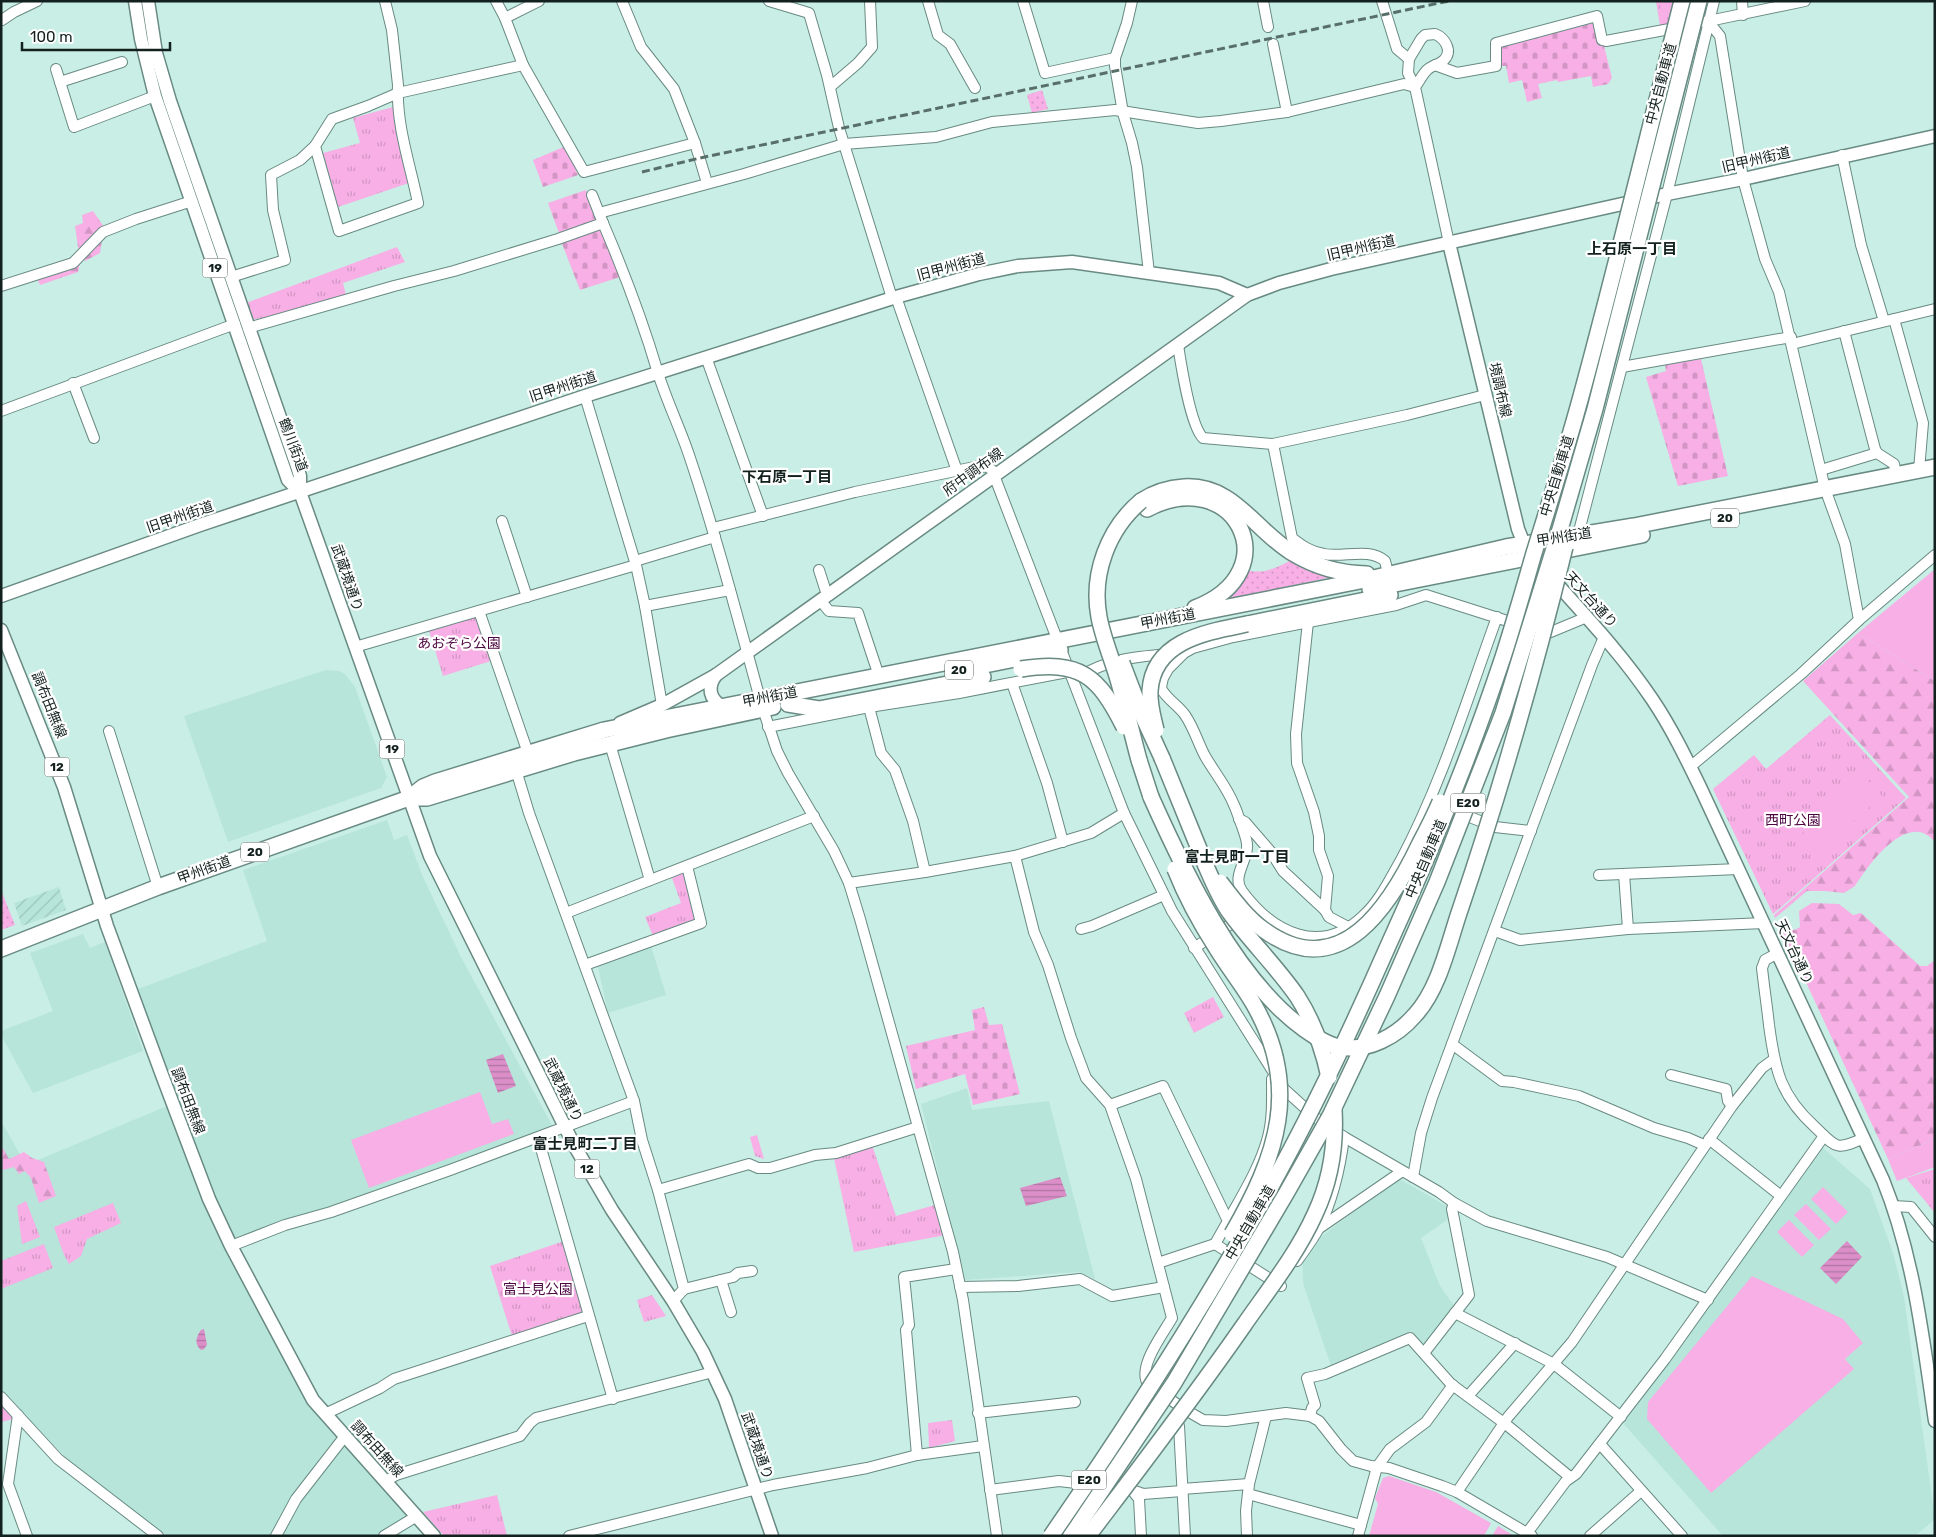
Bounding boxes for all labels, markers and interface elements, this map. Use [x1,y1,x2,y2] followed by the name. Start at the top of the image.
[22,20,170,52] scale bar
[30,28,72,46] text: 100 m
[1642,41,1680,127] street label: 中央自動車道
[1720,144,1792,176] street label: 旧甲州街道
[1325,232,1397,264] street label: 旧甲州街道
[1587,240,1677,258] district label: 上石原一丁目
[915,250,987,284] street label: 旧甲州街道
[202,258,228,278] road number: 19
[1485,361,1515,419] street label: 境調布線
[527,368,599,406] street label: 旧甲州街道
[275,416,311,474] street label: 鶴川街道
[1537,433,1577,519] street label: 中央自動車道
[940,445,1006,499] street label: 府中調布線
[742,468,832,486] district label: 下石原一丁目
[144,498,216,536] street label: 旧甲州街道
[1711,508,1739,528] road number: 20
[1535,524,1593,550] street label: 甲州街道
[328,542,366,614] street label: 武蔵境通り
[1561,568,1621,632] street label: 天文台通り
[1139,605,1197,633] street label: 甲州街道
[417,635,501,652] park label: あおぞら公園
[945,660,973,680] road number: 20
[28,669,70,741] street label: 調布田無線
[741,683,799,711] street label: 甲州街道
[380,740,404,759] road number: 19
[44,758,70,776] road number: 12
[1450,794,1486,812] road number: E20
[1765,812,1821,829] park label: 西町公園
[1402,817,1450,901] street label: 中央自動車道
[241,842,269,862] road number: 20
[1184,848,1290,866] district label: 富士見町一丁目
[175,852,233,888] street label: 甲州街道
[1772,917,1816,987] street label: 天文台通り
[540,1055,586,1125] street label: 武蔵境通り
[168,1065,208,1137] street label: 調布田無線
[532,1135,638,1153] district label: 富士見町二丁目
[574,1160,600,1178] road number: 12
[1222,1182,1278,1264] street label: 中央自動車道
[503,1281,573,1298] park label: 富士見公園
[738,1410,776,1482] street label: 武蔵境通り
[347,1417,407,1481] street label: 調布田無線
[1072,1470,1106,1490] road number: E20

